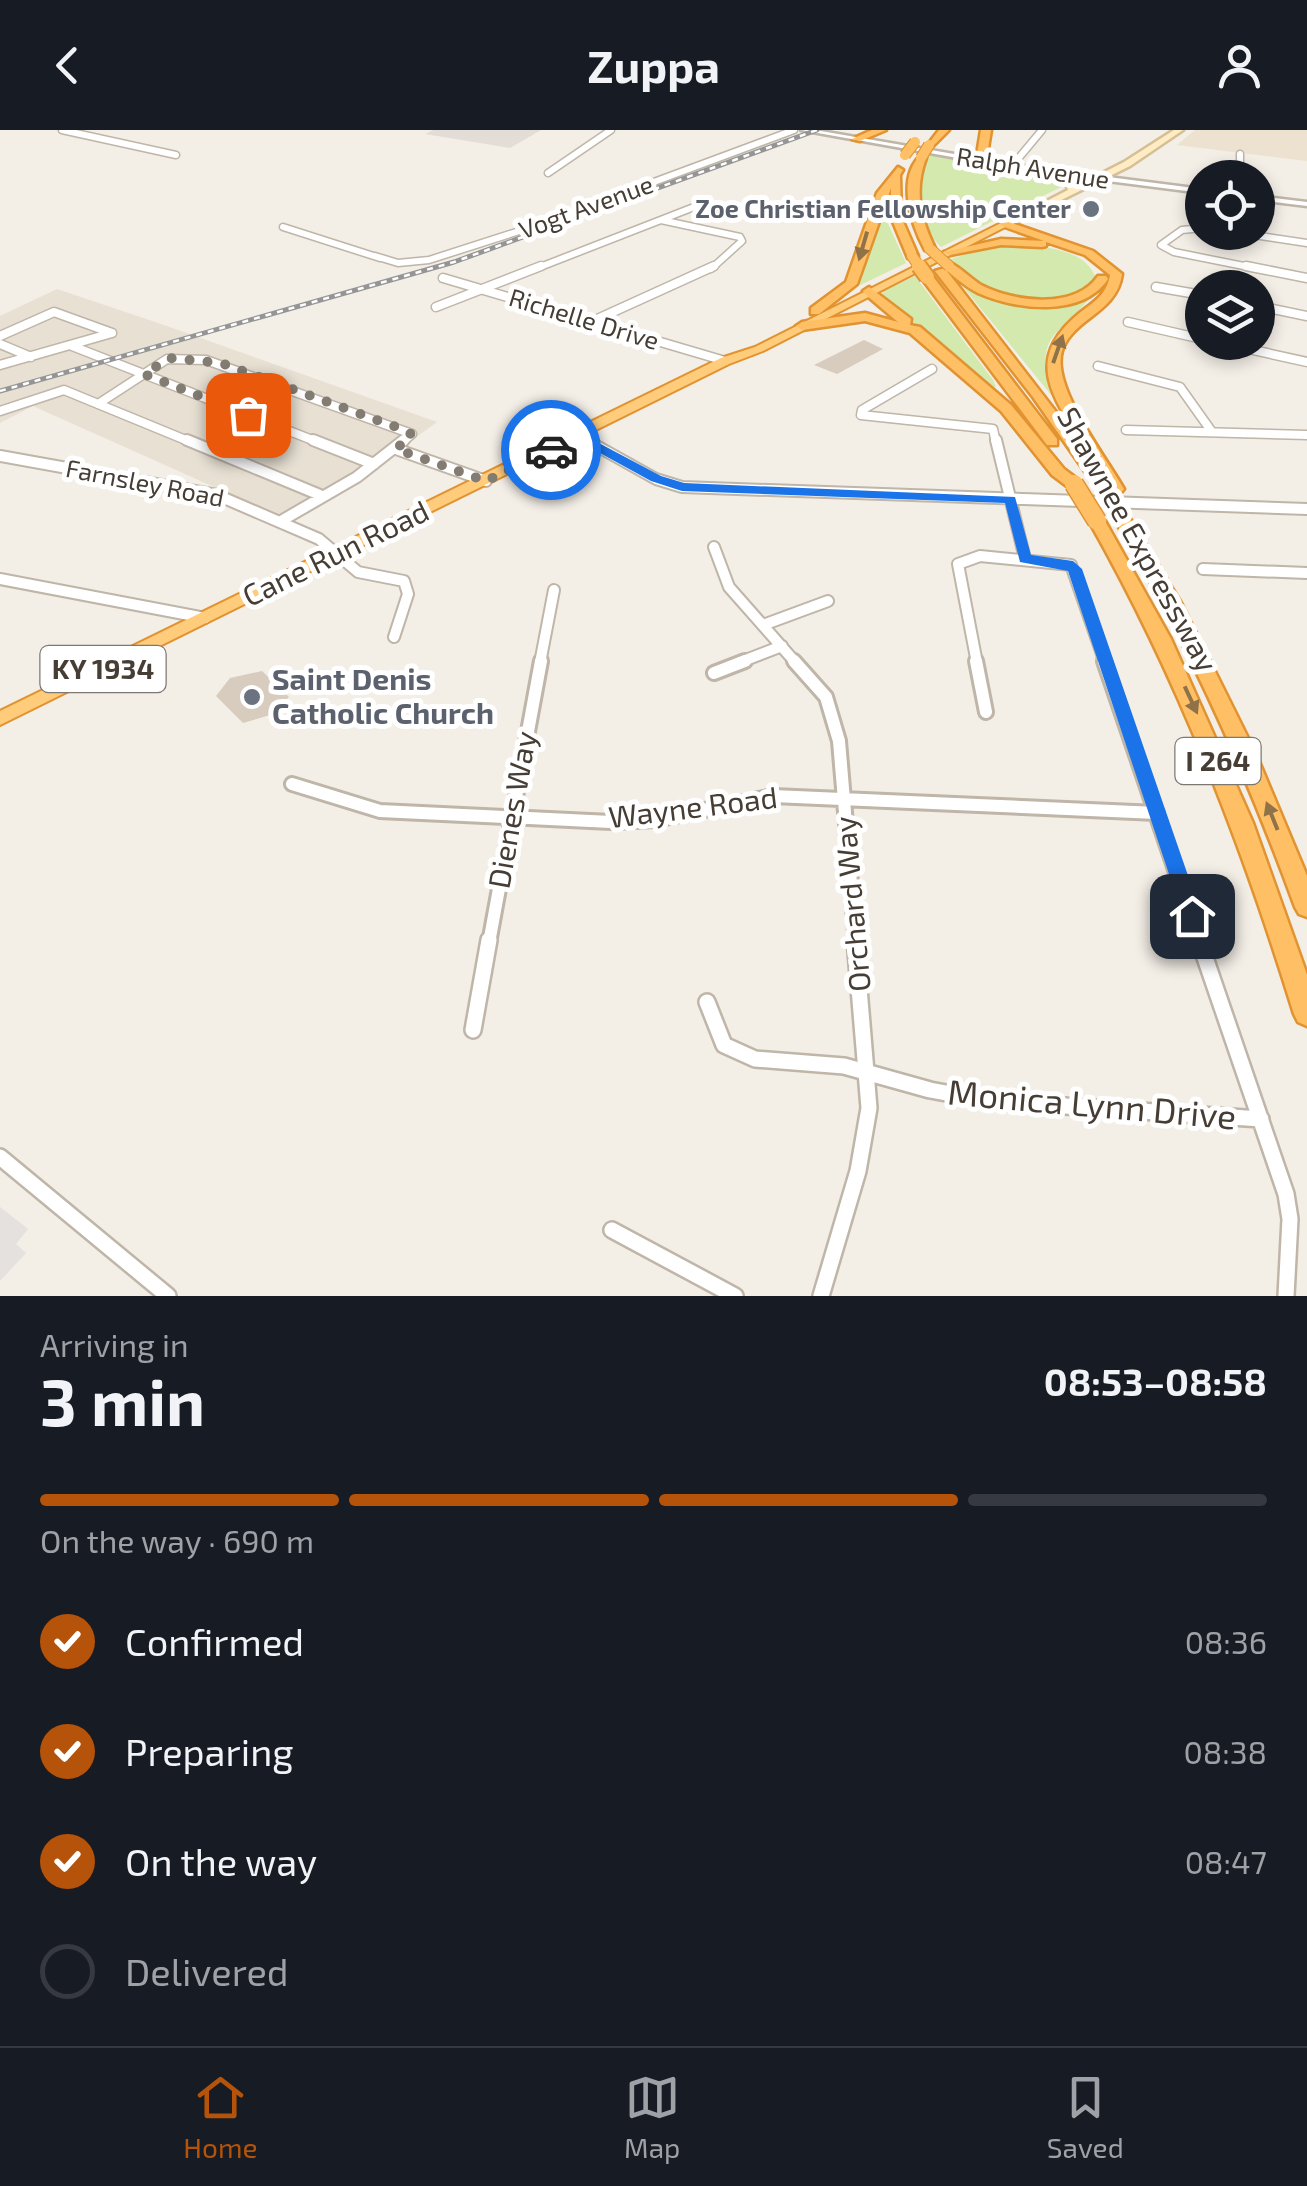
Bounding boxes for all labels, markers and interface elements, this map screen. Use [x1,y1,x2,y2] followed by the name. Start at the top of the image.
[40,38,95,93] icon: back
[587,38,720,92] text: Zuppa
[1212,38,1267,93] icon: person
[955,140,1112,194] street label: Ralph Avenue
[1185,160,1275,360] map controls
[1185,160,1275,250] button: locate
[514,168,657,244] street label: Vogt Avenue
[695,193,1071,223] place label: Zoe Christian Fellowship Center
[1080,198,1102,220] marker: Zoe Christian Fellowship Center
[855,232,870,262] one-way arrow
[1185,270,1275,360] button: layers
[506,281,663,355] street label: Richelle Drive
[1052,334,1067,364] one-way arrow
[206,373,291,458] pin
[221,388,276,443] icon: bag
[501,400,601,500] courier
[1051,400,1227,678] street label: Shawnee Expressway
[524,423,579,478] icon: car
[64,452,227,512] street label: Farnsley Road
[236,492,434,613] street label: Cane Run Road
[41,646,166,692] road number: KY 1934
[272,660,494,730] place label: Saint Denis Catholic Church
[241,686,263,708] marker: Saint Denis Catholic Church
[1183,686,1200,715] one-way arrow
[480,728,543,891] street label: Dienes Way
[1176,738,1260,784] road number: I 264
[606,778,779,834] street label: Wayne Road
[1263,801,1279,831] one-way arrow
[825,815,877,993] street label: Orchard Way
[1150,874,1235,959] pin
[1165,889,1220,944] icon: home
[946,1069,1238,1137] street label: Monica Lynn Drive
[40,1325,189,1363] text: Arriving in
[1044,1358,1267,1404] text: 08:53–08:58
[40,1361,205,1439] text: 3 min
[40,1521,314,1559] text: On the way · 690 m
[40,1614,95,1669] icon: check
[125,1618,304,1664] text: Confirmed
[1185,1622,1267,1660] text: 08:36
[40,1724,95,1779] icon: check
[125,1728,293,1774] text: Preparing
[1184,1732,1267,1770] text: 08:38
[40,1834,95,1889] icon: check
[125,1838,317,1884] text: On the way
[1185,1842,1267,1880] text: 08:47
[125,1948,289,1994] text: Delivered
[183,2070,257,2164] tab: Home
[624,2070,680,2164] tab: Map
[1047,2070,1124,2164] tab: Saved

